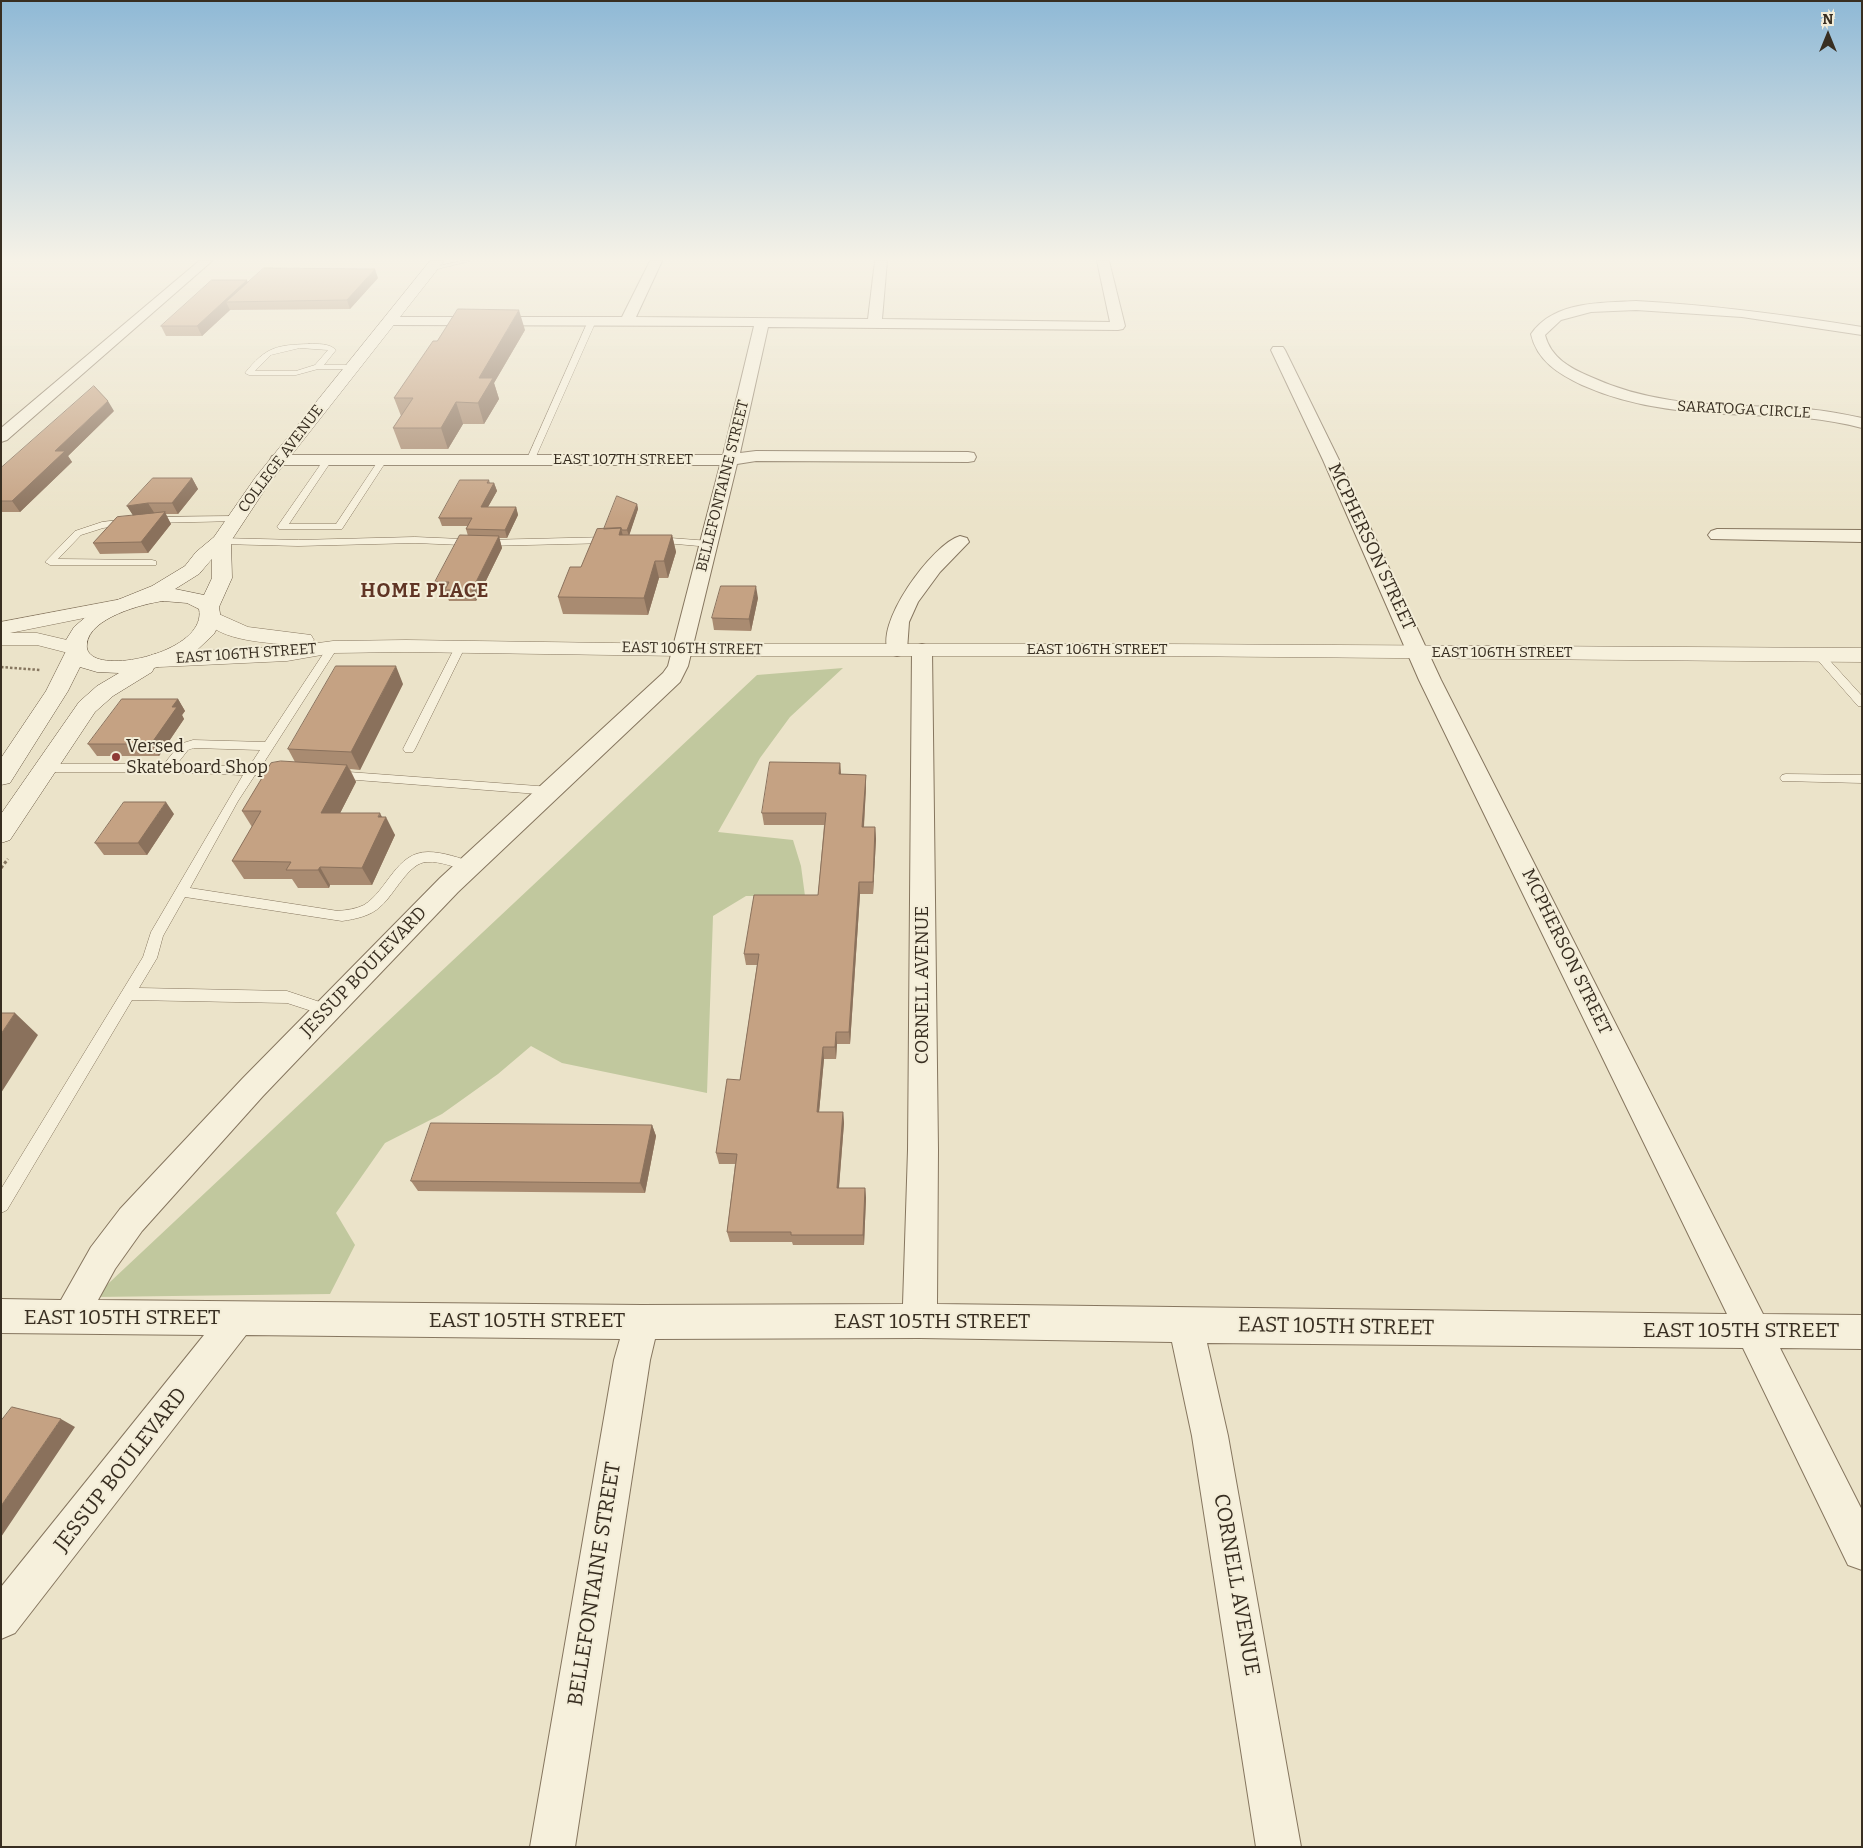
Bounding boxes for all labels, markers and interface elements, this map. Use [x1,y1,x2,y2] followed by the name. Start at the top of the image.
[1803,10,1853,60] north arrow
[1823,11,1833,28] text: N
[693,398,753,574] street label: BELLEFONTAINE STREET
[1677,398,1811,422] street label: SARATOGA CIRCLE
[235,402,327,516] street label: COLLEGE AVENUE
[553,451,693,469] street label: EAST 107TH STREET
[1323,460,1419,634] street label: MCPHERSON STREET
[359,581,491,603] district label: HOME PLACE
[621,639,763,659] street label: EAST 106TH STREET
[175,640,317,668] street label: EAST 106TH STREET
[1026,641,1168,659] street label: EAST 106TH STREET
[1431,644,1573,662] street label: EAST 106TH STREET
[126,736,268,779] place label: Versed Skateboard Shop
[110,751,122,763] marker: Versed Skateboard Shop
[1516,866,1616,1038] street label: MCPHERSON STREET
[296,902,432,1042] street label: JESSUP BOULEVARD
[912,906,934,1064] street label: CORNELL AVENUE
[24,1305,220,1331] street label: EAST 105TH STREET
[429,1308,625,1334] street label: EAST 105TH STREET
[834,1309,1030,1335] street label: EAST 105TH STREET
[1238,1313,1434,1341] street label: EAST 105TH STREET
[1643,1318,1839,1344] street label: EAST 105TH STREET
[49,1383,193,1557] street label: JESSUP BOULEVARD
[563,1460,627,1708] street label: BELLEFONTAINE STREET
[1208,1492,1264,1678] street label: CORNELL AVENUE

